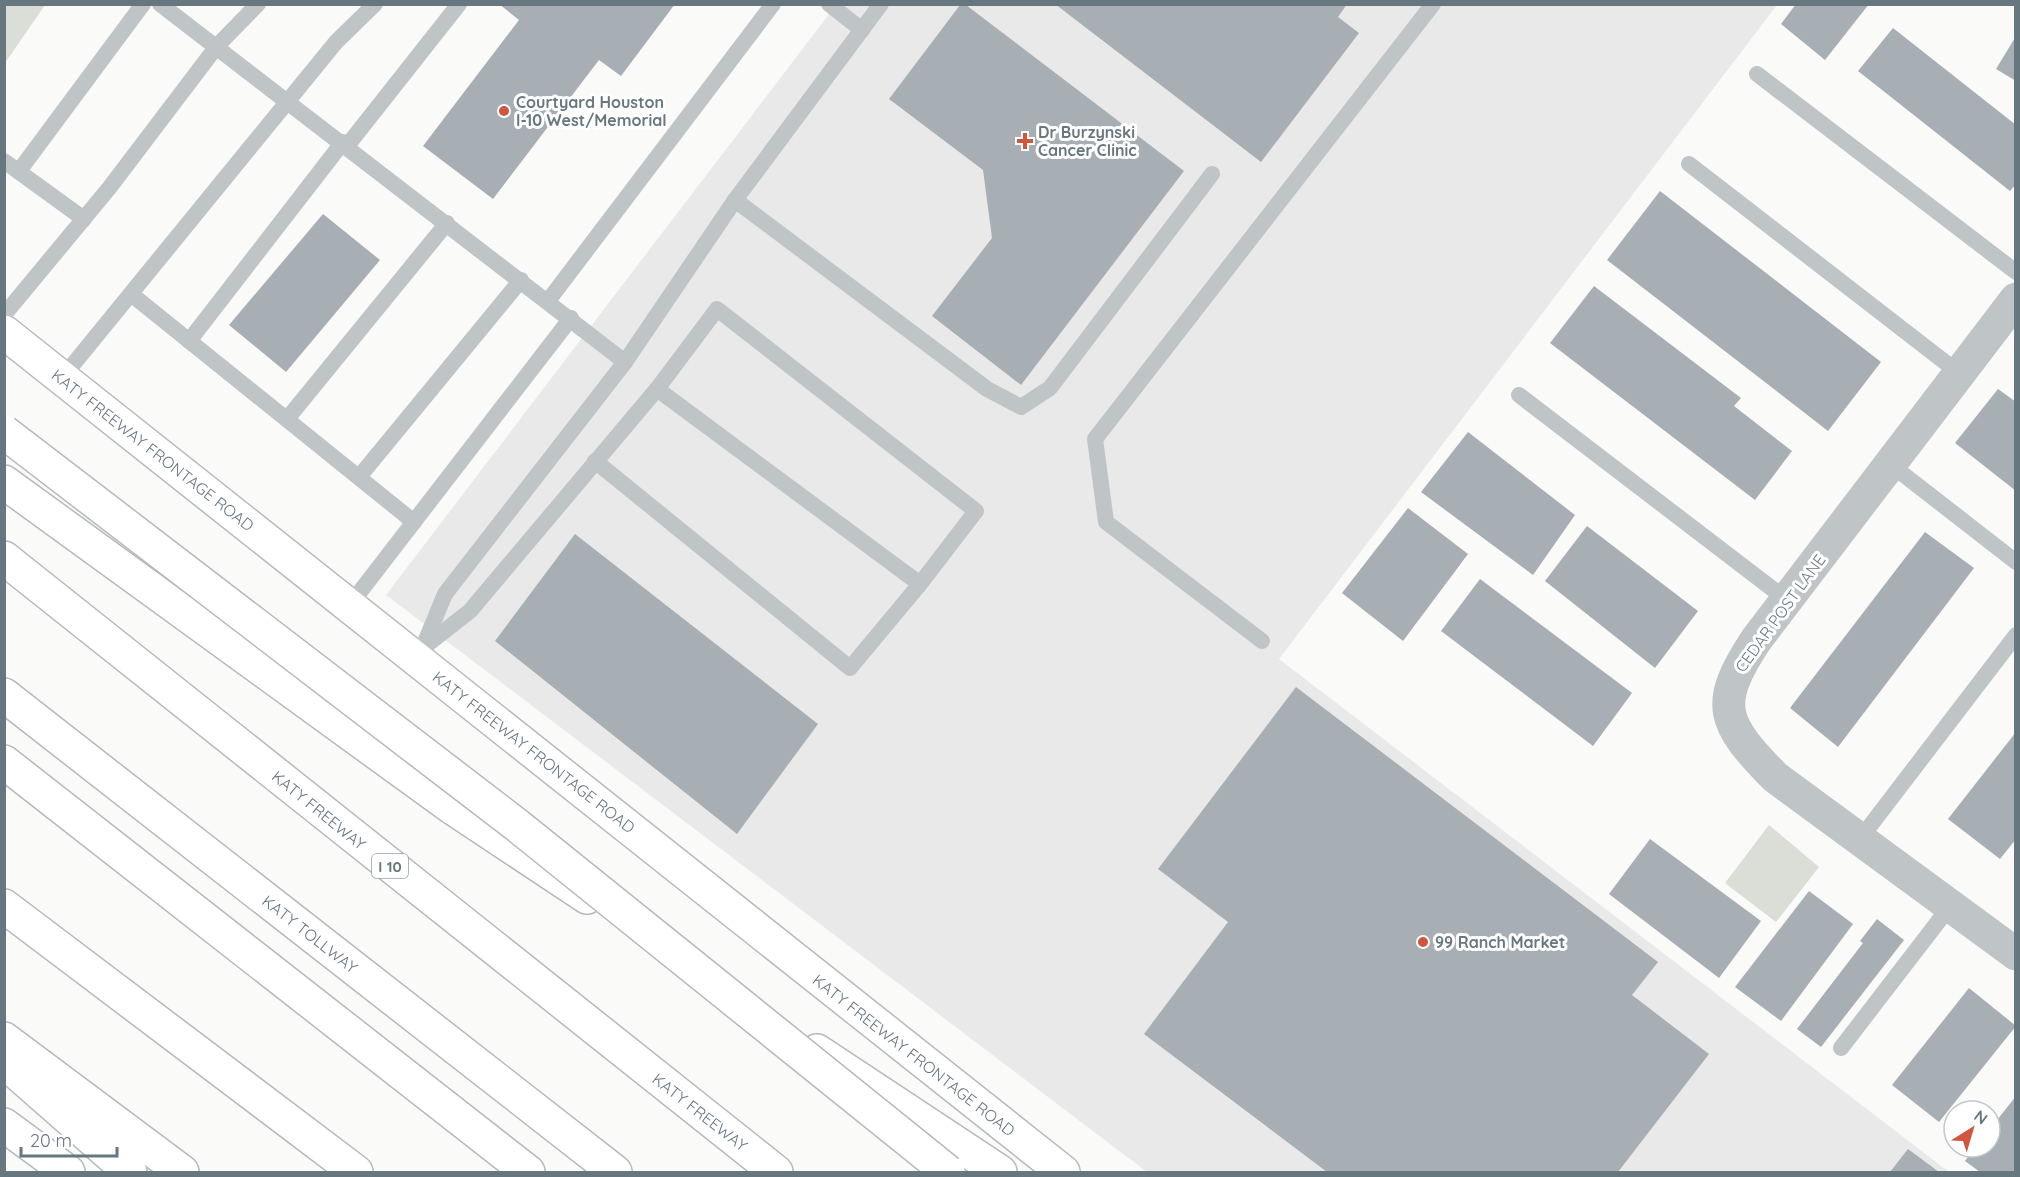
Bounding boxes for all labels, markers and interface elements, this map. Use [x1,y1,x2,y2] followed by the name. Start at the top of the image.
[516,92,667,130] place label: Courtyard Houston I-10 West/Memorial
[497,104,511,118] marker: Courtyard Houston I-10 West/Memorial
[1038,122,1137,160] place label: Dr Burzynski Cancer Clinic
[1016,132,1034,150] marker: Dr Burzynski Cancer Clinic
[48,365,258,535] street label: KATY FREEWAY FRONTAGE ROAD
[1731,550,1829,676] street label: CEDAR POST LANE
[429,667,639,837] street label: KATY FREEWAY FRONTAGE ROAD
[268,766,370,854] street label: KATY FREEWAY
[372,854,408,878] road number: I 10
[258,891,362,977] street label: KATY TOLLWAY
[1435,932,1565,952] place label: 99 Ranch Market
[1416,935,1430,949] marker: 99 Ranch Market
[809,970,1019,1140] street label: KATY FREEWAY FRONTAGE ROAD
[648,1069,752,1155] street label: KATY FREEWAY
[1942,1099,2002,1159] north arrow
[1970,1105,1992,1129] text: N
[21,1120,117,1158] scale bar
[30,1129,72,1152] text: 20 m

